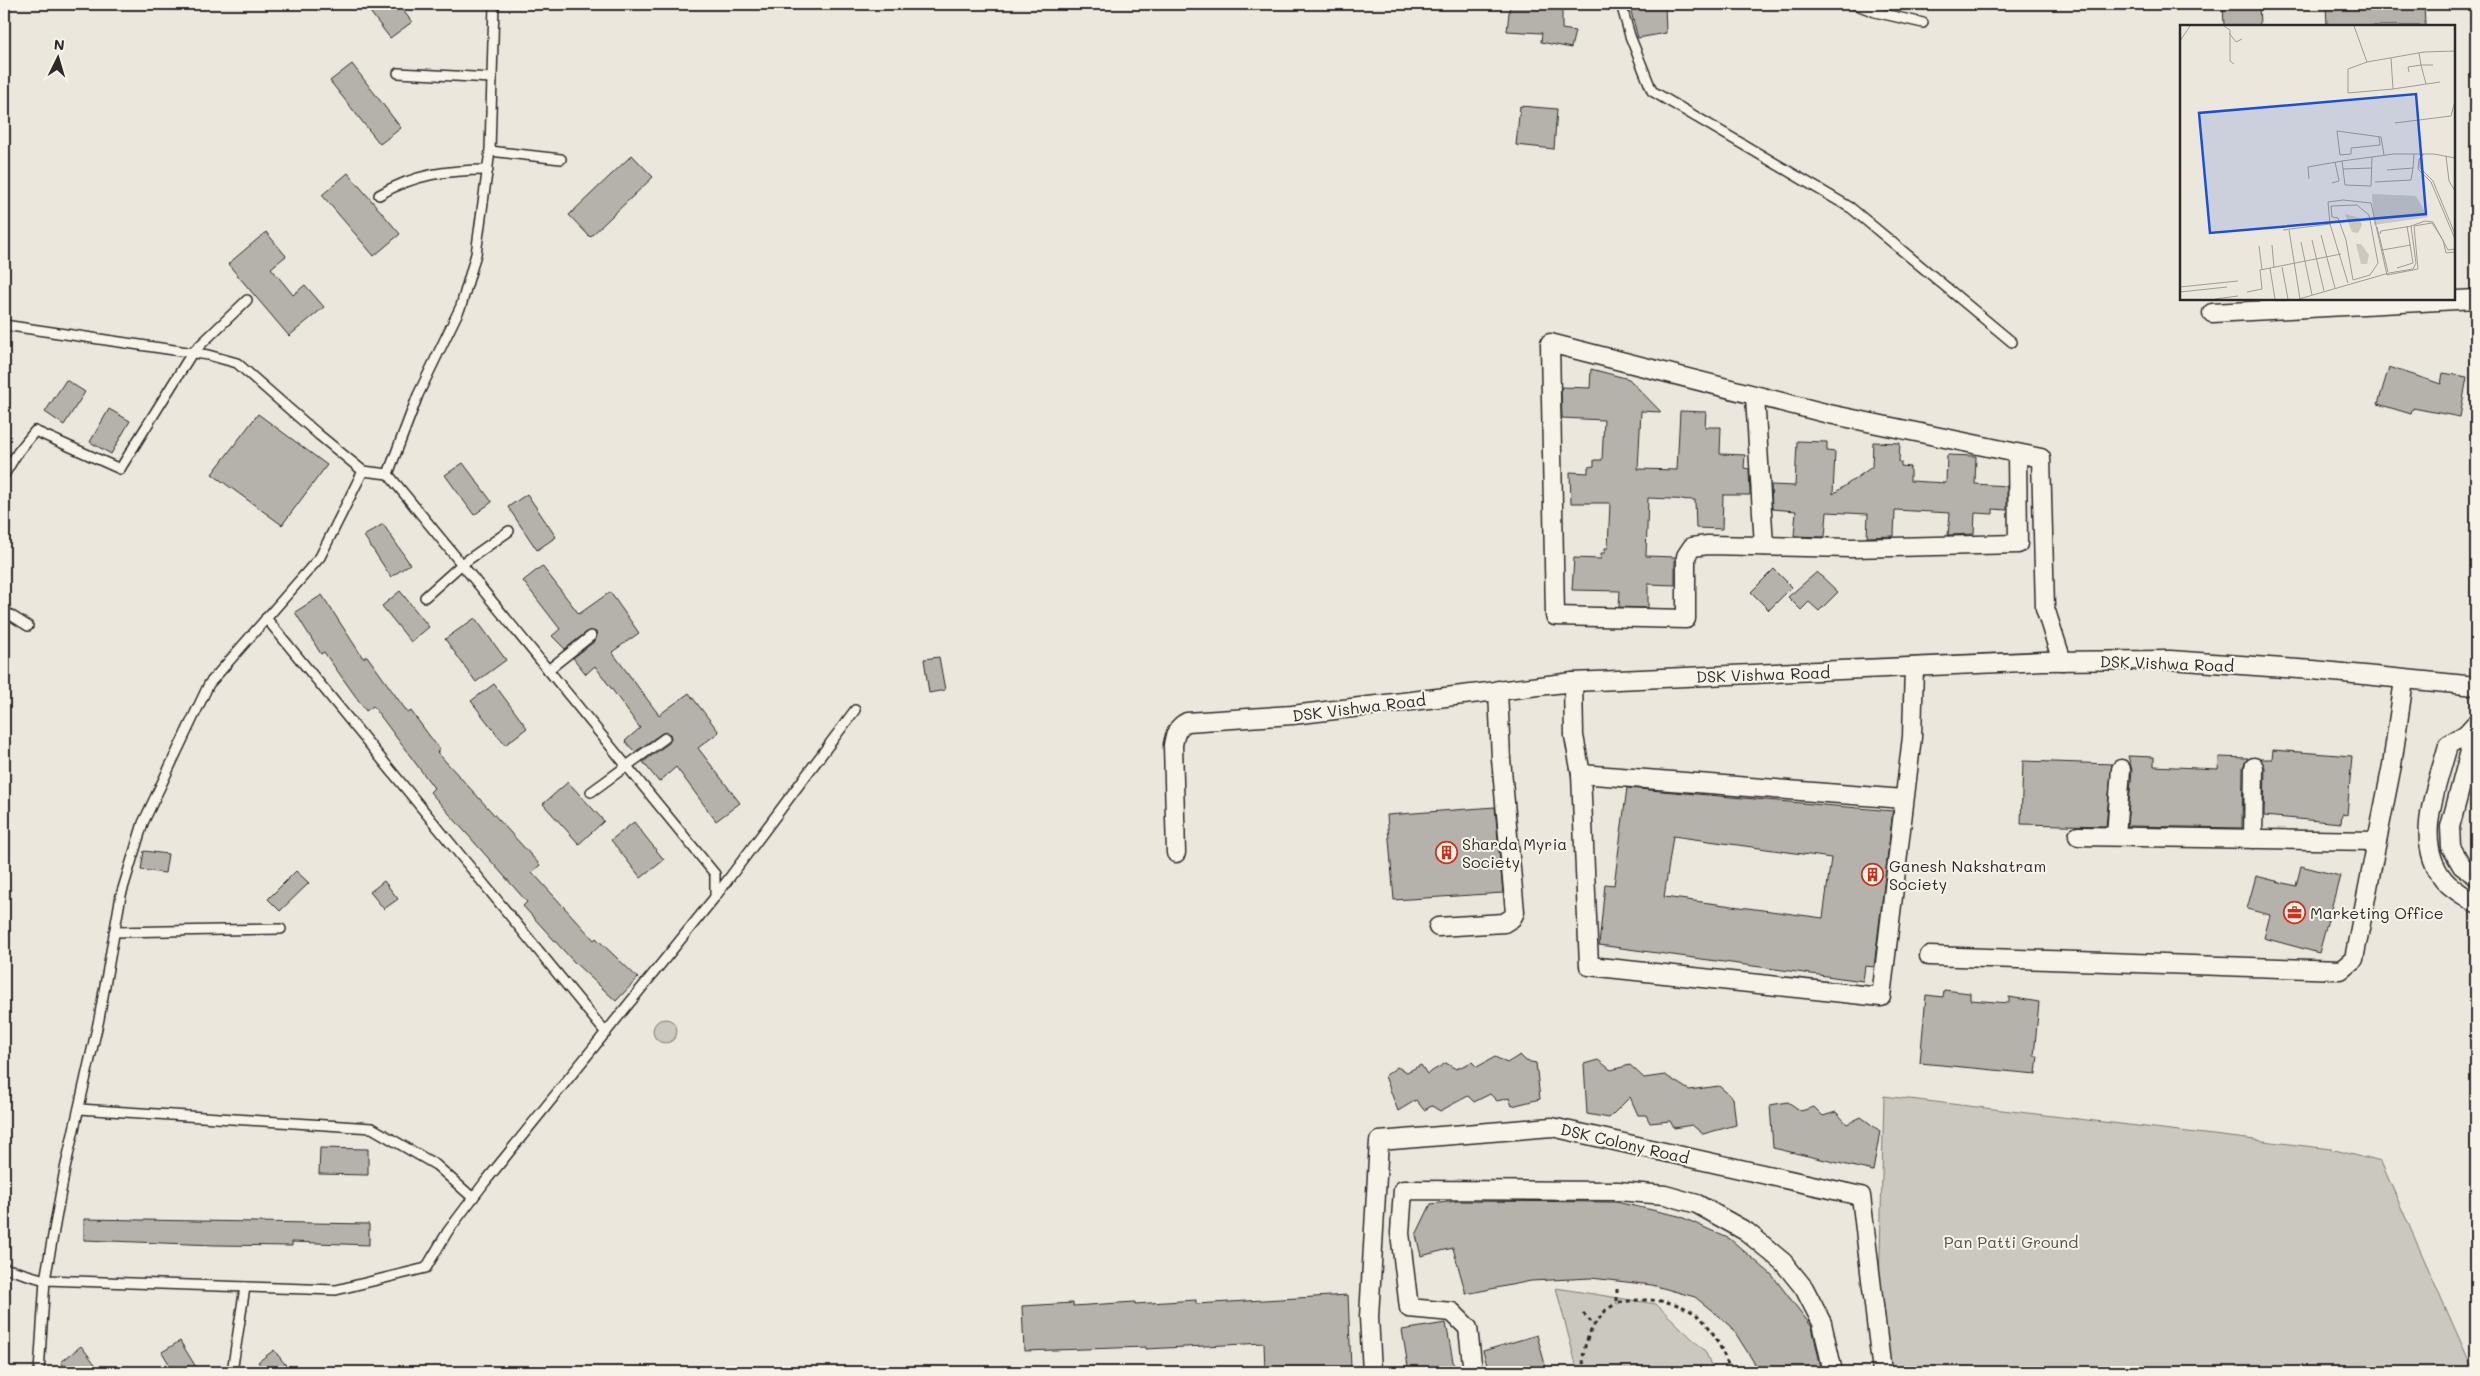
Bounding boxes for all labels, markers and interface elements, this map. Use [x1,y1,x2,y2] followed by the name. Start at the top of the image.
[2180,25,2455,300] inset map
[32,32,82,82] north arrow
[53,35,65,54] text: N
[2100,650,2234,676] street label: DSK Vishwa Road
[1696,661,1830,687] street label: DSK Vishwa Road
[1291,688,1427,726] street label: DSK Vishwa Road
[1462,833,1567,872] place label: Sharda Myria Society
[1434,840,1458,864] building icon: Sharda Myria Society
[1889,855,2046,894] place label: Ganesh Nakshatram Society
[1861,862,1885,886] building icon: Ganesh Nakshatram Society
[2282,900,2306,924] office icon: Marketing Office
[2310,902,2444,923] place label: Marketing Office
[1559,1118,1691,1168] street label: DSK Colony Road
[1944,1231,2078,1252] park label: Pan Patti Ground

